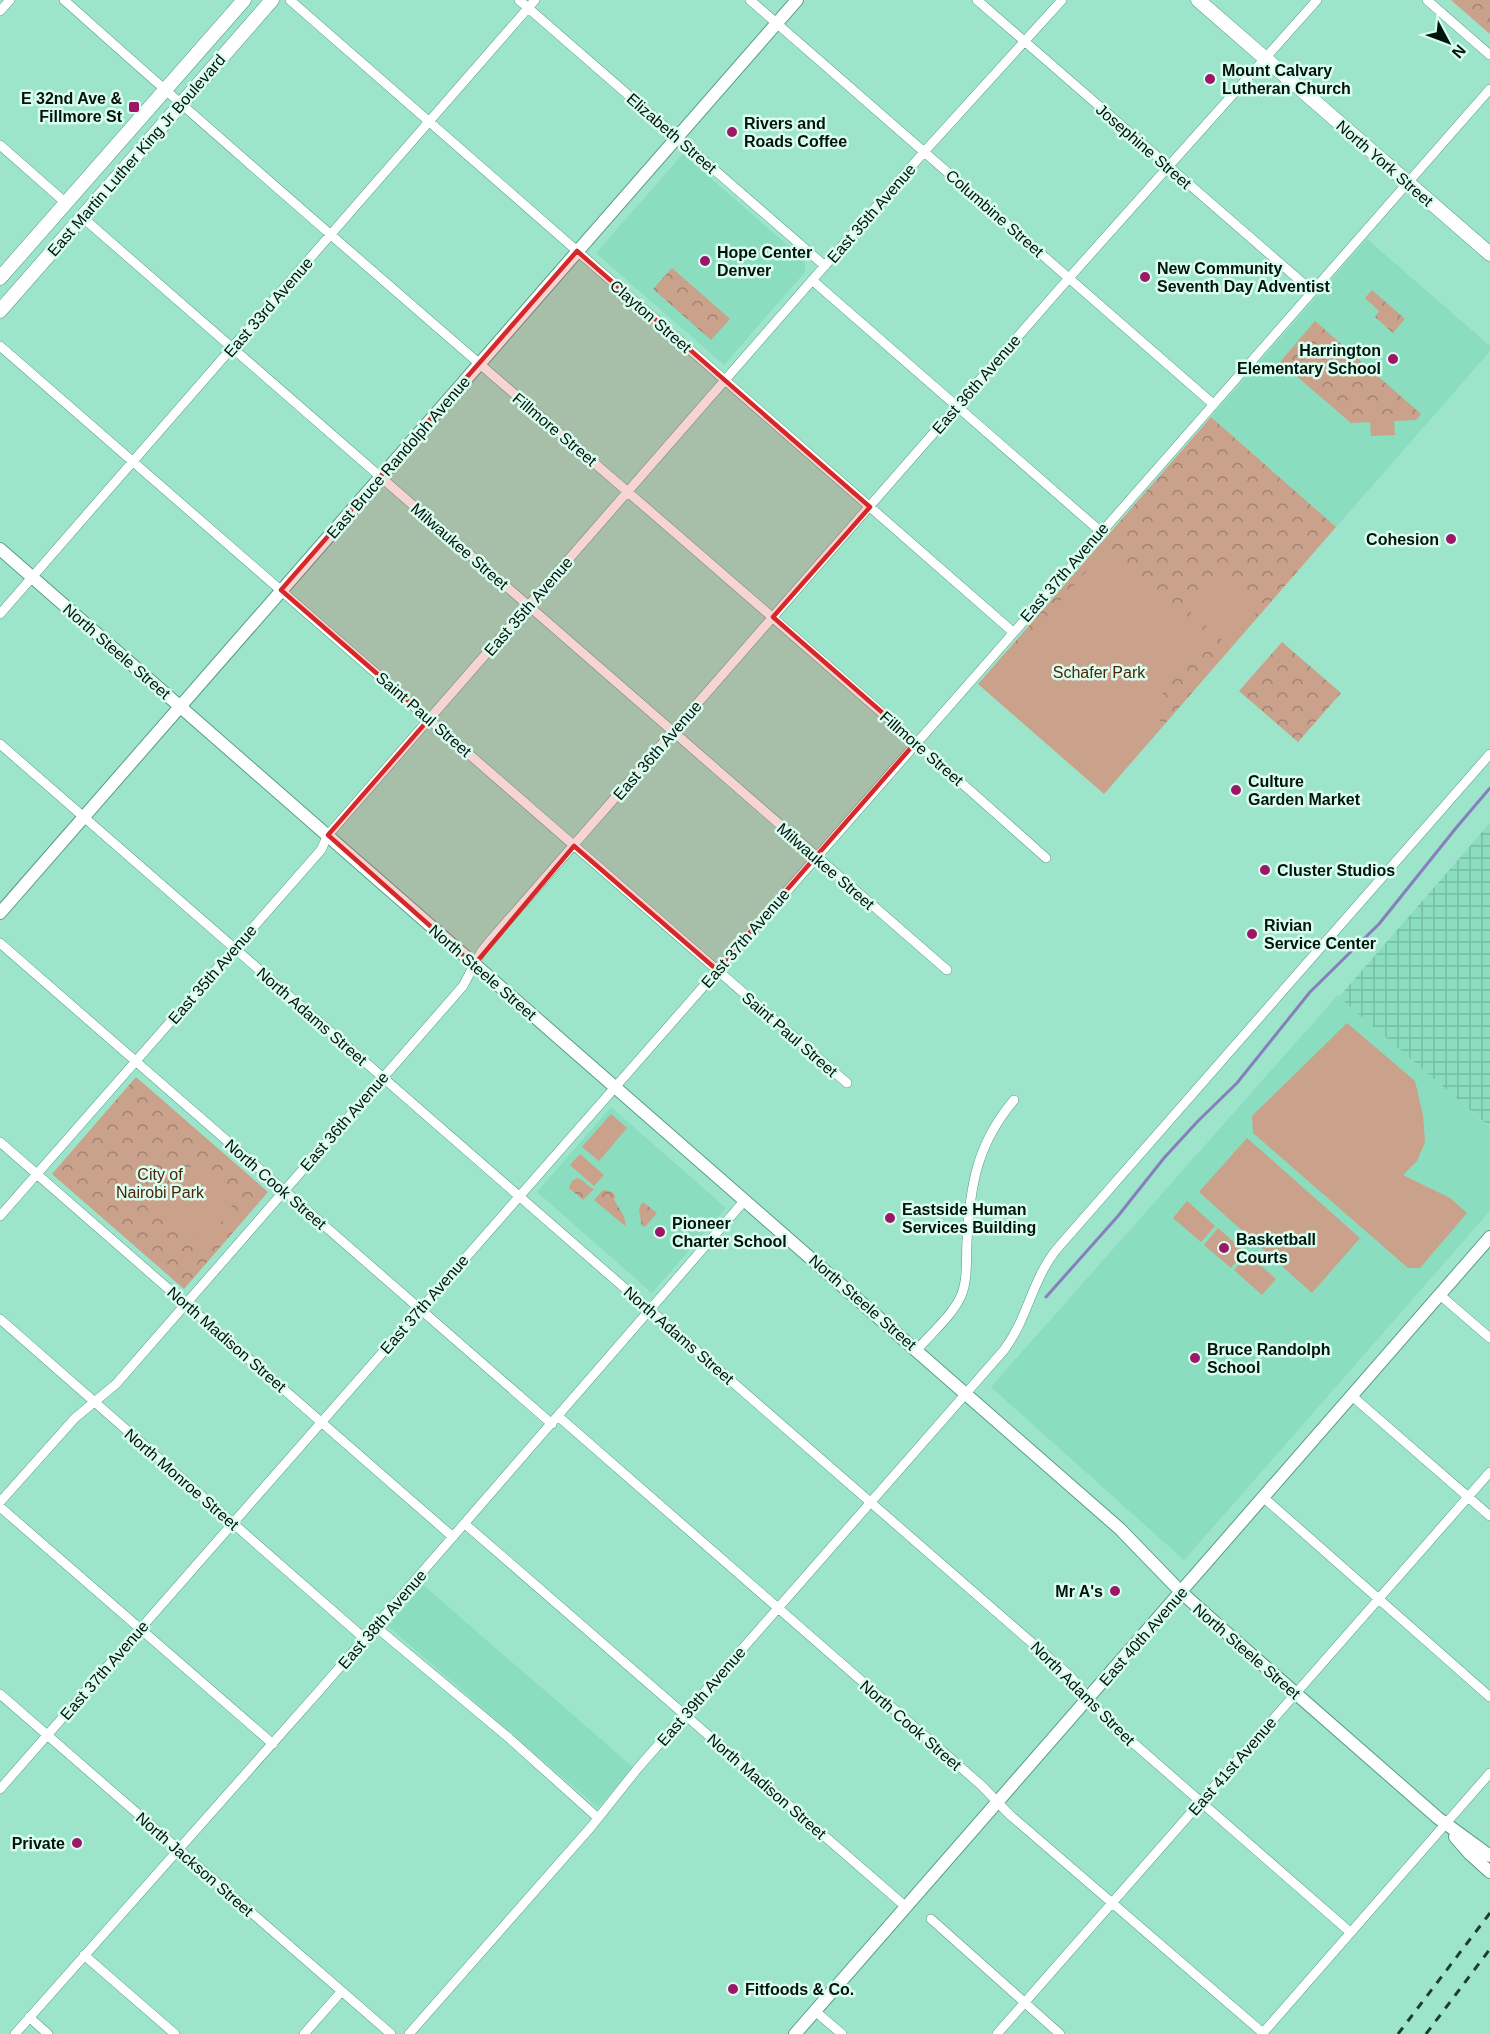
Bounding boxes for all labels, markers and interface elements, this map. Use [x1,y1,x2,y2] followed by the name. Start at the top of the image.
[1418,12,1478,72] north arrow
[1449,42,1469,61] text: N
[44,51,229,260] street label: East Martin Luther King Jr Boulevard
[1222,62,1351,97] place label: Mount Calvary Lutheran Church
[1203,72,1217,86] marker: Mount Calvary Lutheran Church
[21,90,123,125] place label: E 32nd Ave & Fillmore St
[623,90,720,177] street label: Elizabeth Street
[127,100,141,114] marker: E 32nd Ave & Fillmore St
[1093,101,1195,193] street label: Josephine Street
[744,115,847,150] place label: Rivers and Roads Coffee
[1333,117,1437,210] street label: North York Street
[725,125,739,139] marker: Rivers and Roads Coffee
[824,160,919,266] street label: East 35th Avenue
[942,166,1047,261] street label: Columbine Street
[717,244,812,279] place label: Hope Center Denver
[221,254,316,360] street label: East 33rd Avenue
[698,254,712,268] marker: Hope Center Denver
[1157,260,1330,295] place label: New Community Seventh Day Adventist
[1138,270,1152,284] marker: New Community Seventh Day Adventist
[607,277,695,356] street label: Clayton Street
[929,331,1024,437] street label: East 36th Avenue
[1237,342,1381,377] place label: Harrington Elementary School
[1386,352,1400,366] marker: Harrington Elementary School
[323,373,473,542] street label: East Bruce Randolph Avenue
[509,389,600,470] street label: Fillmore Street
[408,500,512,593] street label: Milwaukee Street
[1017,519,1112,625] street label: East 37th Avenue
[1366,531,1439,548] place label: Cohesion
[1444,532,1458,546] marker: Cohesion
[481,553,576,659] street label: East 35th Avenue
[60,600,174,703] street label: North Steele Street
[1053,664,1146,681] park label: Schafer Park
[373,669,475,761] street label: Saint Paul Street
[610,697,705,803] street label: East 36th Avenue
[877,708,967,789] street label: Fillmore Street
[1248,773,1361,808] place label: Culture Garden Market
[1229,783,1243,797] marker: Culture Garden Market
[774,820,878,913] street label: Milwaukee Street
[1277,862,1395,879] place label: Cluster Studios
[1258,863,1272,877] marker: Cluster Studios
[698,885,793,991] street label: East 37th Avenue
[1264,917,1376,952] place label: Rivian Service Center
[165,921,260,1027] street label: East 35th Avenue
[426,921,540,1024] street label: North Steele Street
[1245,927,1259,941] marker: Rivian Service Center
[253,964,370,1069] street label: North Adams Street
[739,989,841,1081] street label: Saint Paul Street
[297,1068,392,1174] street label: East 36th Avenue
[222,1136,330,1233] street label: North Cook Street
[116,1166,205,1201] park label: City of Nairobi Park
[902,1201,1036,1236] place label: Eastside Human Services Building
[883,1211,897,1225] marker: Eastside Human Services Building
[672,1215,787,1250] place label: Pioneer Charter School
[653,1225,667,1239] marker: Pioneer Charter School
[1236,1231,1316,1266] place label: Basketball Courts
[1217,1241,1231,1255] marker: Basketball Courts
[377,1251,472,1357] street label: East 37th Avenue
[806,1251,920,1354] street label: North Steele Street
[164,1283,290,1396] street label: North Madison Street
[620,1283,737,1388] street label: North Adams Street
[1207,1341,1331,1376] place label: Bruce Randolph School
[1188,1351,1202,1365] marker: Bruce Randolph School
[121,1425,242,1534] street label: North Monroe Street
[335,1566,430,1672] street label: East 38th Avenue
[1055,1583,1103,1600] place label: Mr A's
[1096,1583,1191,1689] street label: East 40th Avenue
[1108,1584,1122,1598] marker: Mr A's
[1190,1600,1304,1703] street label: North Steele Street
[57,1617,152,1723] street label: East 37th Avenue
[1027,1638,1138,1749] street label: North Adams Street
[654,1643,749,1749] street label: East 39th Avenue
[857,1677,965,1774] street label: North Cook Street
[1185,1714,1280,1819] street label: East 41st Avenue
[704,1730,830,1843] street label: North Madison Street
[133,1809,257,1920] street label: North Jackson Street
[12,1835,65,1852] place label: Private
[70,1836,84,1850] marker: Private
[745,1981,854,1998] place label: Fitfoods & Co.
[726,1982,740,1996] marker: Fitfoods & Co.

